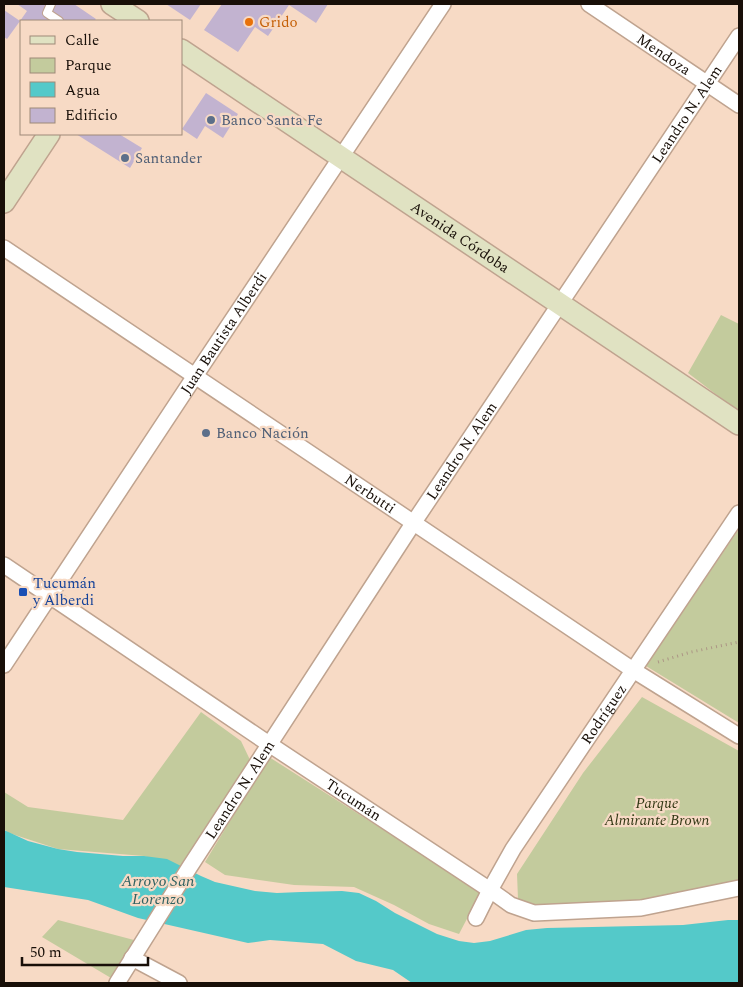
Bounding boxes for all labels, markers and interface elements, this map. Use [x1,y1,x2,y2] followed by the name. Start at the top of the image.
[259,11,298,34] place label: Grido
[243,16,255,28] marker: Grido
[20,20,182,135] legend
[632,28,696,81] street label: Mendoza
[65,29,99,52] text: Calle
[65,54,112,77] text: Parque
[645,60,728,168] street label: Leandro N. Alem
[65,79,101,102] text: Agua
[65,104,118,127] text: Edificio
[221,109,323,132] place label: Banco Santa Fe
[205,114,217,126] marker: Banco Santa Fe
[135,147,202,170] place label: Santander
[119,152,131,164] marker: Santander
[406,195,515,279] street label: Avenida Córdoba
[174,267,273,399] street label: Juan Bautista Alberdi
[420,397,503,505] street label: Leandro N. Alem
[216,422,309,445] place label: Banco Nación
[200,427,212,439] marker: Banco Nación
[340,468,400,519] street label: Nerbutti
[32,572,96,612] place label: Tucumán y Alberdi
[17,586,29,598] marker: Tucumán y Alberdi
[575,679,632,749] street label: Rodríguez
[199,736,281,844] street label: Leandro N. Alem
[321,773,386,827] street label: Tucumán
[604,792,710,832] park label: Parque Almirante Brown
[120,869,195,911] water label: Arroyo San Lorenzo
[22,934,149,966] scale bar
[30,941,62,964] text: 50 m

